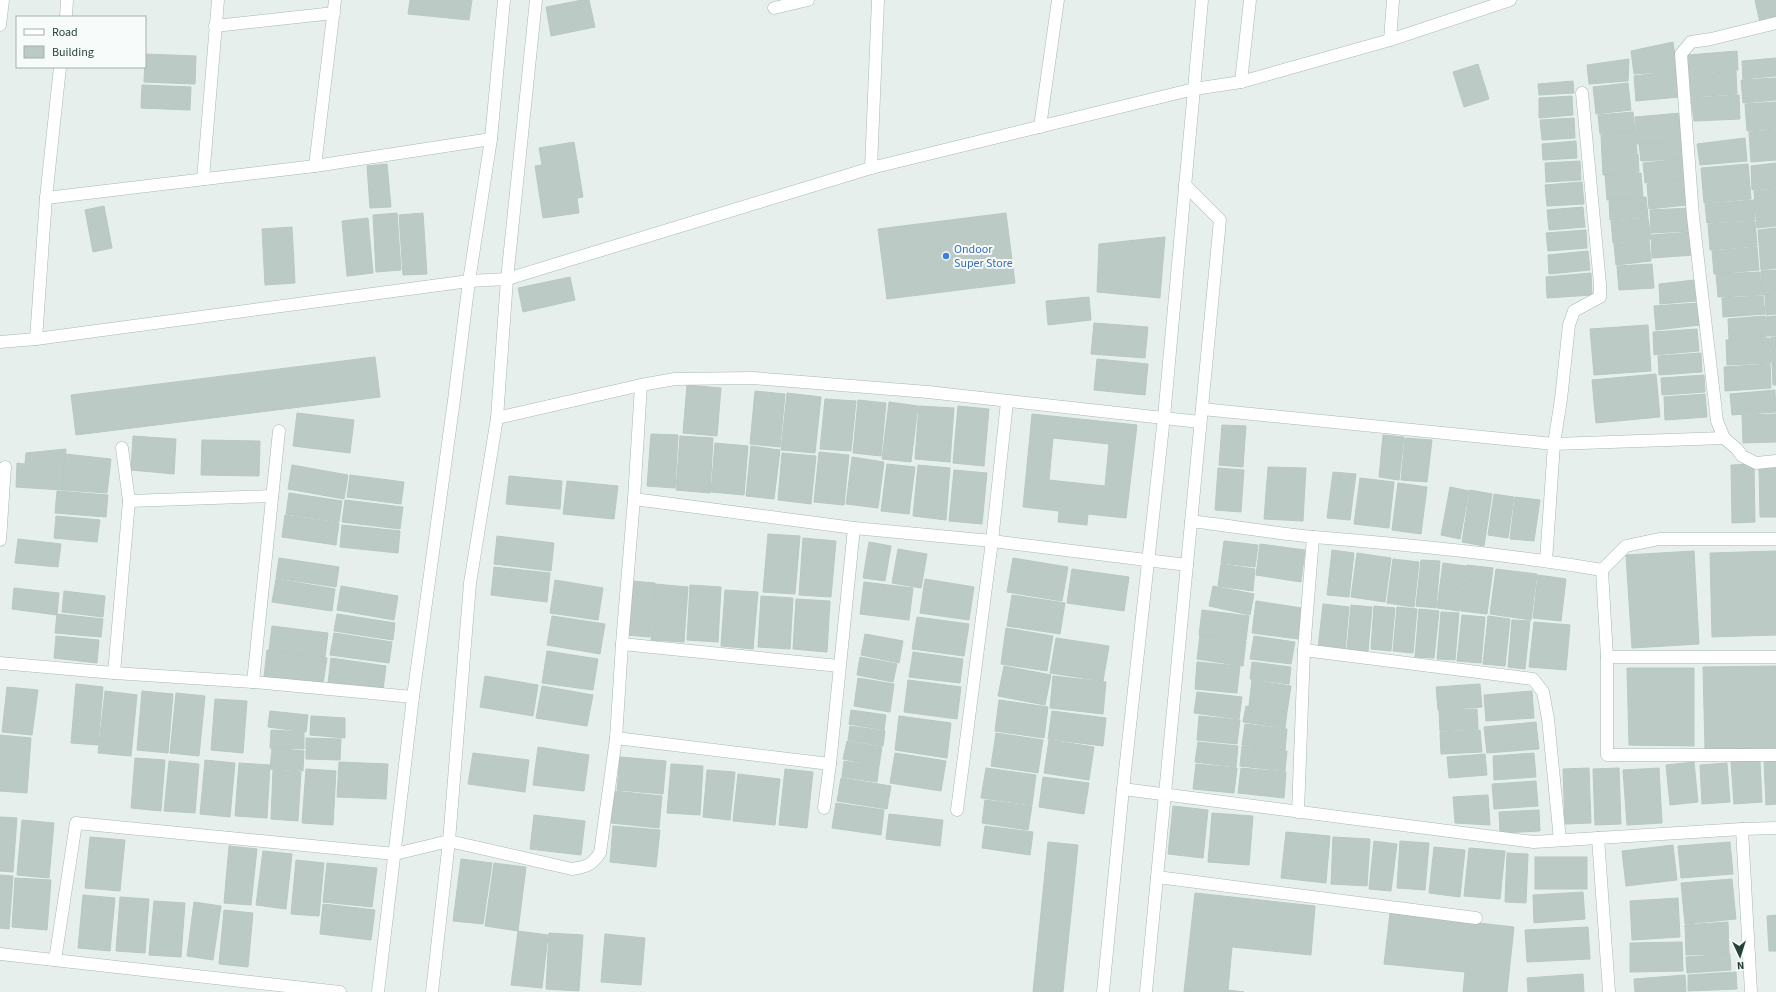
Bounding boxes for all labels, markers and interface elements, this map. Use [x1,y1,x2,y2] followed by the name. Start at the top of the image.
[16,16,146,68] legend
[52,24,78,41] text: Road
[52,44,94,61] text: Building
[954,241,1013,272] place label: Ondoor Super Store
[941,251,951,261] marker: Ondoor Super Store
[1720,936,1760,976] north arrow
[1736,958,1745,973] text: N

